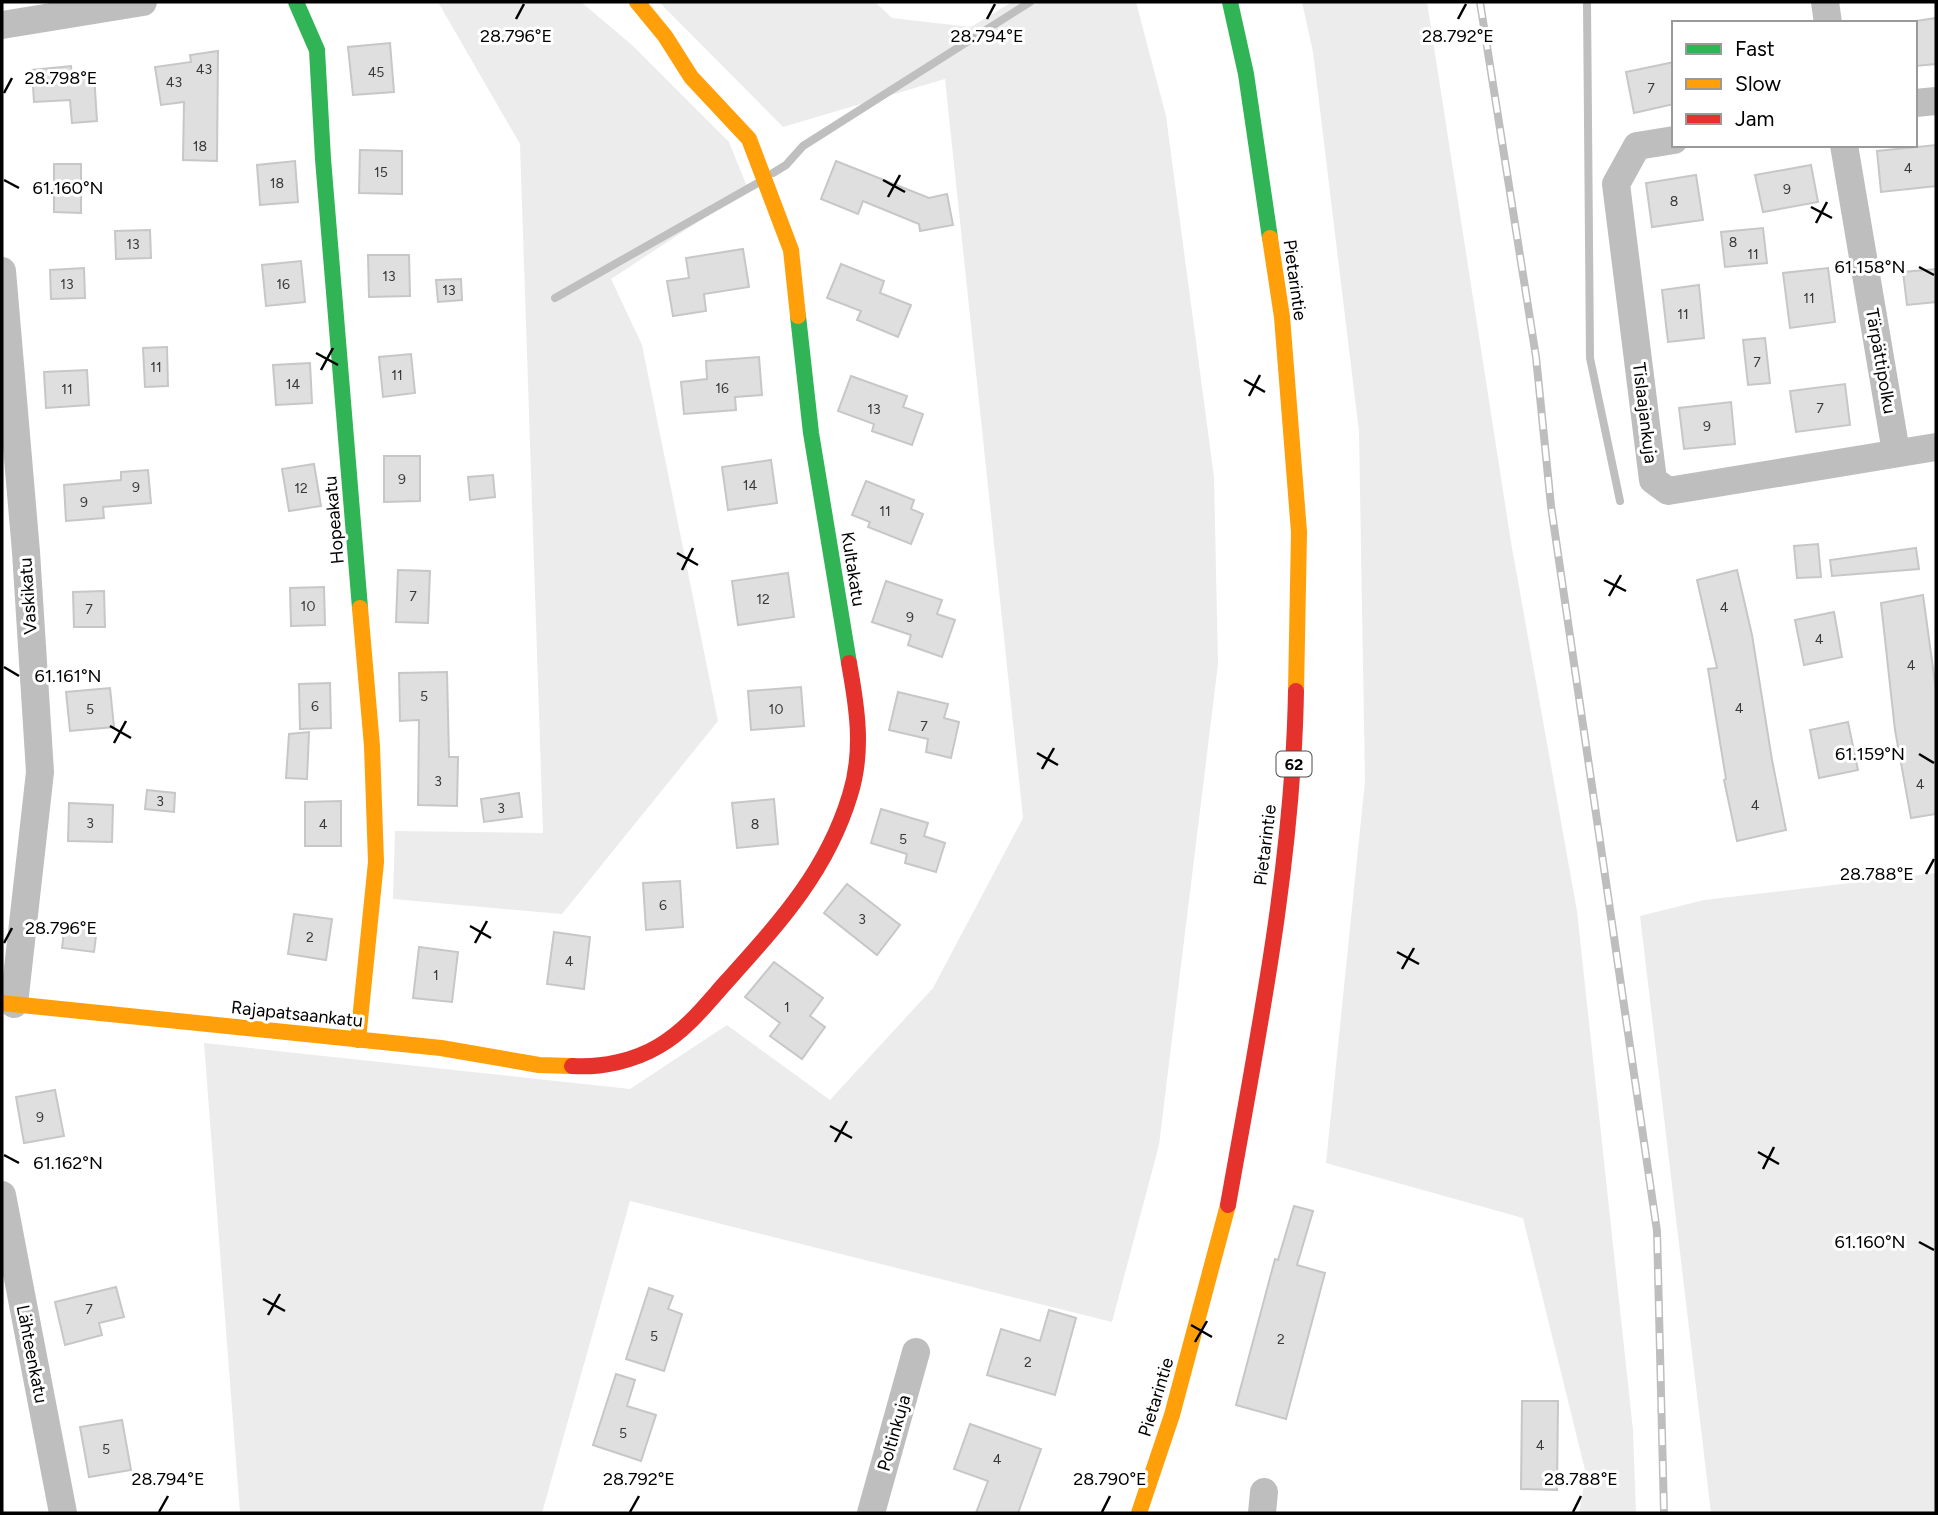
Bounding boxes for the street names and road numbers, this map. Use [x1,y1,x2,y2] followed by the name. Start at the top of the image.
[1278,238,1312,322] street label: Pietarintie
[1861,307,1901,415] street label: Tärpättipolku
[1628,361,1662,465] street label: Tislaajankuja
[319,475,349,565] street label: Hopeakatu
[836,530,870,608] street label: Kultakatu
[14,557,42,635] street label: Vaskikatu
[1276,751,1312,776] road number: 62
[1249,803,1281,887] street label: Pietarintie
[230,996,364,1032] street label: Rajapatsaankatu
[12,1303,52,1405] street label: Lähteenkatu
[1134,1355,1178,1439] street label: Pietarintie
[873,1392,915,1474] street label: Poltinkuja

